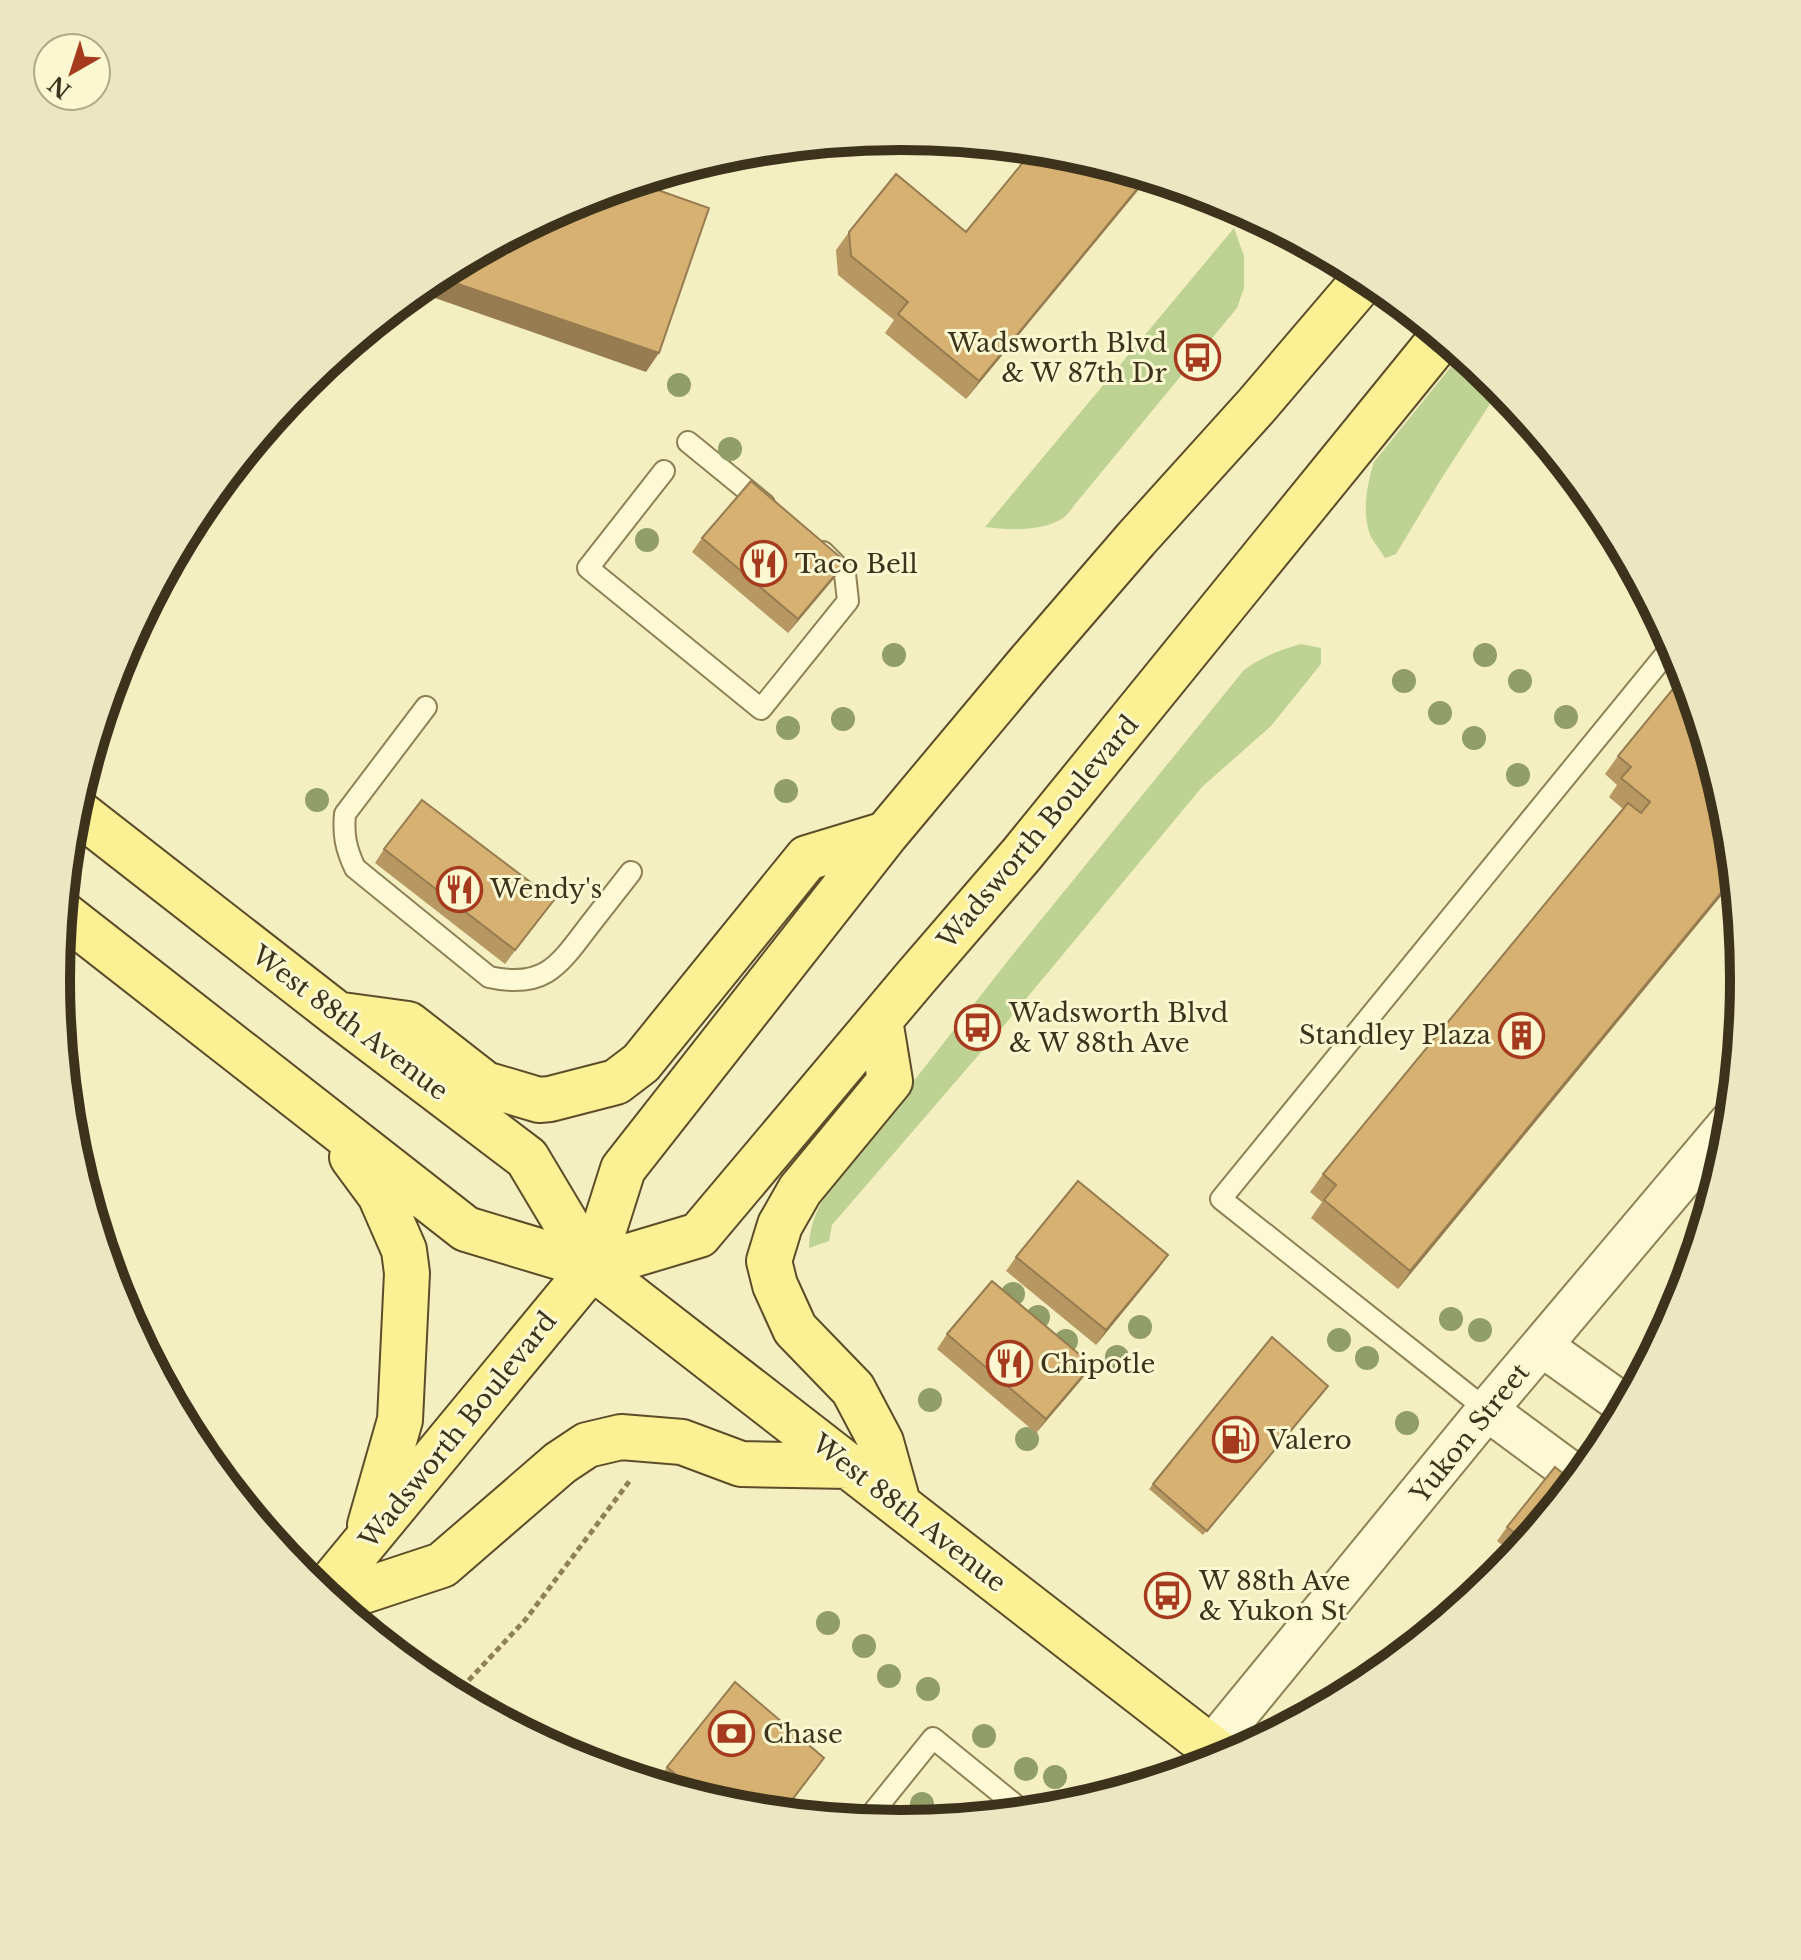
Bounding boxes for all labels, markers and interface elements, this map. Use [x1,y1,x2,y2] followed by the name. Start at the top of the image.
[32,32,112,112] north arrow
[43,70,76,104] text: N
[947,327,1168,389] place label: Wadsworth Blvd & W 87th Dr
[1174,334,1222,382] bus stop icon: Wadsworth Blvd & W 87th Dr
[740,540,788,588] restaurant icon: Taco Bell
[795,548,918,580] place label: Taco Bell
[930,709,1145,956] street label: Wadsworth Boulevard
[435,865,483,913] restaurant icon: Wendy's
[489,873,602,905] place label: Wendy's
[245,938,454,1107] street label: West 88th Avenue
[1008,997,1228,1059] place label: Wadsworth Blvd & W 88th Ave
[954,1004,1002,1052] bus stop icon: Wadsworth Blvd & W 88th Ave
[1498,1011,1546,1059] building icon: Standley Plaza
[1299,1019,1492,1051] place label: Standley Plaza
[352,1305,563,1556] street label: Wadsworth Boulevard
[985,1340,1033,1388] restaurant icon: Chipotle
[1040,1348,1155,1380] place label: Chipotle
[1403,1356,1536,1510] street label: Yukon Street
[1212,1416,1260,1464] fuel station icon: Valero
[1266,1424,1352,1456] place label: Valero
[805,1427,1012,1599] street label: West 88th Avenue
[1198,1565,1350,1627] place label: W 88th Ave & Yukon St
[1144,1572,1192,1620] bus stop icon: W 88th Ave & Yukon St
[708,1710,756,1758] bank icon: Chase
[763,1718,843,1750] place label: Chase

